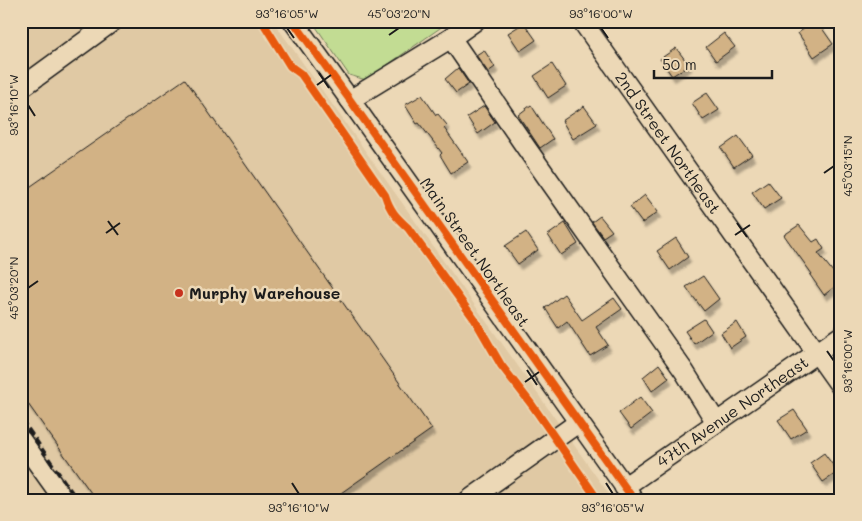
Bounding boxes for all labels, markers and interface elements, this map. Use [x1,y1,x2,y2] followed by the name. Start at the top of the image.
[255,5,319,21] text: 93°16'05"W
[368,5,430,21] text: 45°03'20"N
[569,5,633,21] text: 93°16'00"W
[654,48,772,80] scale bar
[662,54,697,74] text: 50 m
[611,67,726,218] street label: 2nd Street Northeast
[5,74,21,136] text: 93°16'10"W
[839,135,855,197] text: 45°03'15"N
[416,173,535,331] street label: Main Street Northeast
[5,257,21,319] text: 45°03'20"N
[189,282,340,303] place label: Murphy Warehouse
[173,287,185,299] marker: Murphy Warehouse
[839,329,855,393] text: 93°16'00"W
[652,351,812,471] street label: 47th Avenue Northeast
[268,499,330,515] text: 93°16'10"W
[581,499,645,515] text: 93°16'05"W

